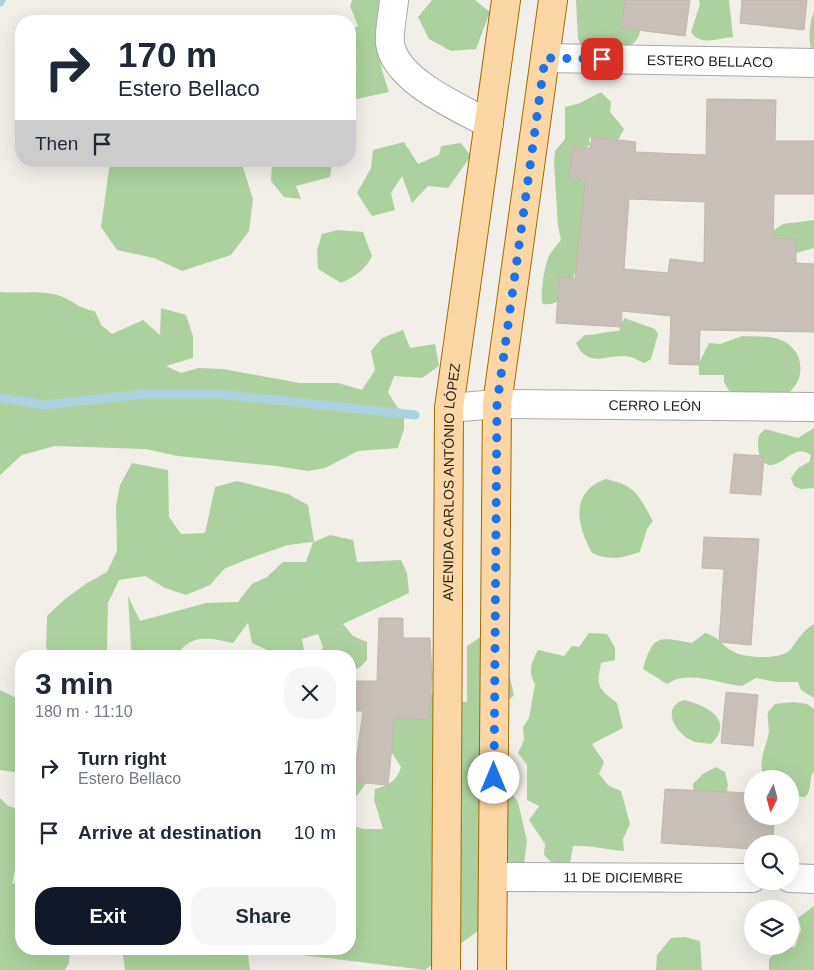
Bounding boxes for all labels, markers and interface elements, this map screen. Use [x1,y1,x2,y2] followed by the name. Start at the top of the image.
[35,35,100,100] icon: right
[118,35,217,74] text: 170 m
[581,38,623,80] pin
[588,45,616,73] icon: arrive
[647,52,773,70] street label: ESTERO BELLACO
[118,76,260,101] text: Estero Bellaco
[88,130,116,158] icon: arrive
[35,133,78,154] text: Then
[440,362,463,601] street label: AVENIDA CARLOS ANTÓNIO LÓPEZ
[608,397,701,414] street label: CERRO LEÓN
[35,667,113,700] text: 3 min
[284,667,336,719] button: close
[35,703,133,720] text: 180 m · 11:10
[78,748,166,769] text: Turn right
[467,751,519,803] position arrow
[35,754,63,782] icon: right
[283,757,336,778] text: 170 m
[78,770,181,787] text: Estero Bellaco
[744,770,799,825] north arrow
[744,770,799,955] map controls
[35,819,63,847] icon: arrive
[78,822,262,843] text: Arrive at destination
[294,822,336,843] text: 10 m
[744,835,799,890] button: search
[563,869,683,886] street label: 11 DE DICIEMBRE
[35,887,181,945] button: Exit
[191,887,336,945] button: Share
[744,900,799,955] button: layers

